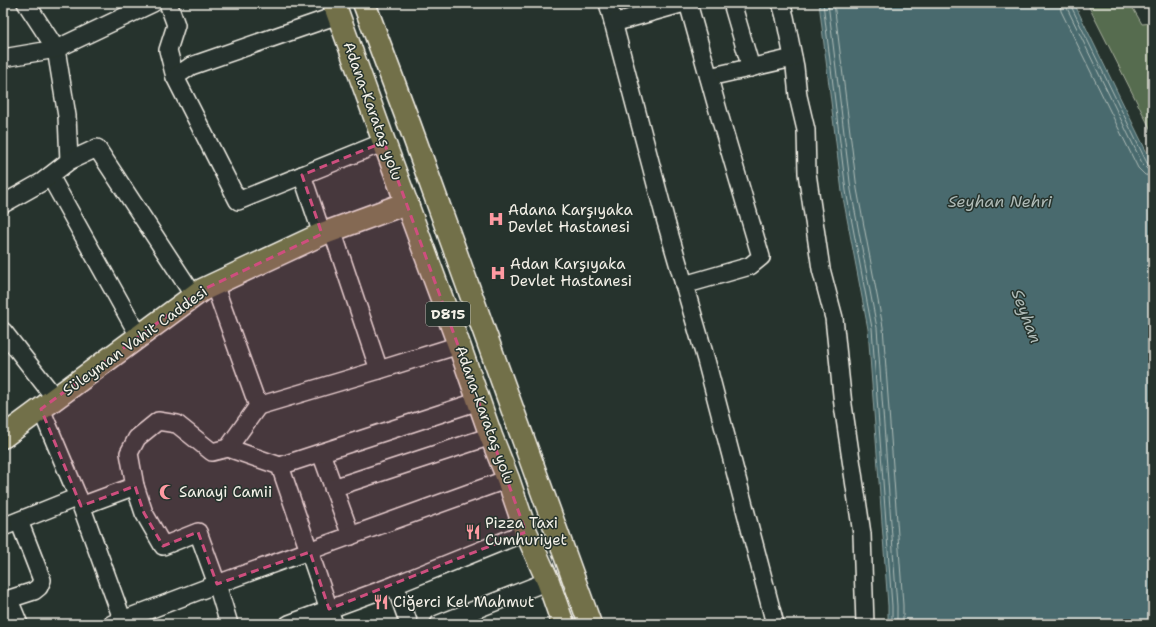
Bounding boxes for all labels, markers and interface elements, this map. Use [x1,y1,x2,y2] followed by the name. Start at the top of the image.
[339,39,407,183] street label: Adana-Karataş yolu
[948,191,1053,212] water label: Seyhan Nehri
[508,200,633,237] place label: Adana Karşıyaka Devlet Hastanesi
[487,210,505,228] hospital icon: Adana Karşıyaka Devlet Hastanesi
[510,254,632,291] place label: Adan Karşıyaka Devlet Hastanesi
[489,264,507,282] hospital icon: Adan Karşıyaka Devlet Hastanesi
[59,282,211,400] street label: Süleyman Vahit Caddesi
[1007,286,1046,346] water label: Seyhan
[426,302,470,326] road number: D815
[451,343,519,487] street label: Adana-Karataş yolu
[179,482,272,502] place label: Sanayi Camii
[158,483,176,501] mosque icon: Sanayi Camii
[485,513,567,550] place label: Pizza Taxi Cumhuriyet
[464,523,482,541] restaurant icon: Pizza Taxi Cumhuriyet
[393,592,534,612] place label: Ciğerci Kel Mahmut
[372,593,390,611] restaurant icon: Ciğerci Kel Mahmut

